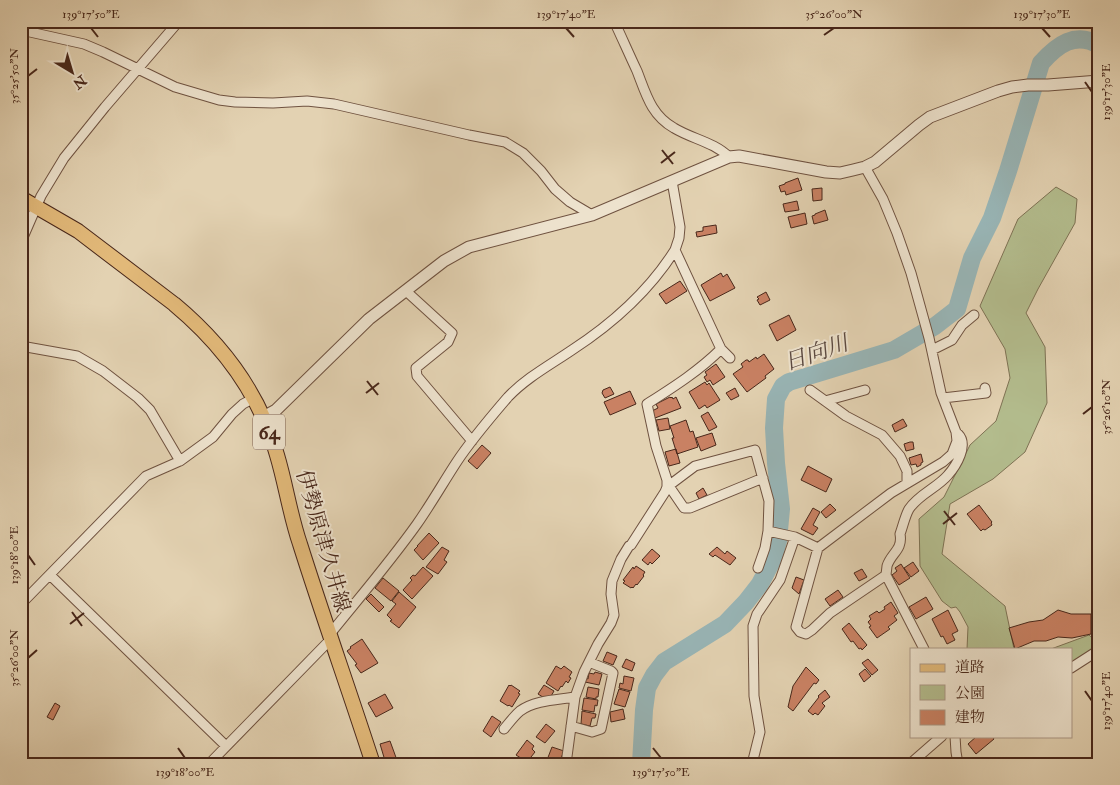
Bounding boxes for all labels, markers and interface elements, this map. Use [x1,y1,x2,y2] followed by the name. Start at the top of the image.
[62,7,120,22] text: 139°17'50"E
[537,7,596,22] text: 139°17'40"E
[805,7,863,22] text: 35°26'00"N
[1014,7,1071,22] text: 139°17'30"E
[7,48,22,104] text: 35°25'50"N
[48,48,98,98] north arrow
[1099,63,1114,120] text: 139°17'30"E
[69,71,91,93] text: N
[780,328,854,377] water label: 日向川
[1099,379,1114,435] text: 35°26'10"N
[253,414,285,450] road number: 64
[290,467,356,615] street label: 伊勢原津久井線
[7,525,22,584] text: 139°18'00"E
[7,629,22,687] text: 35°26'00"N
[910,648,1072,738] legend
[955,658,985,677] text: 道路
[1099,671,1114,730] text: 139°17'40"E
[955,684,985,703] text: 公園
[955,708,985,727] text: 建物
[156,765,215,780] text: 139°18'00"E
[632,765,690,780] text: 139°17'50"E

